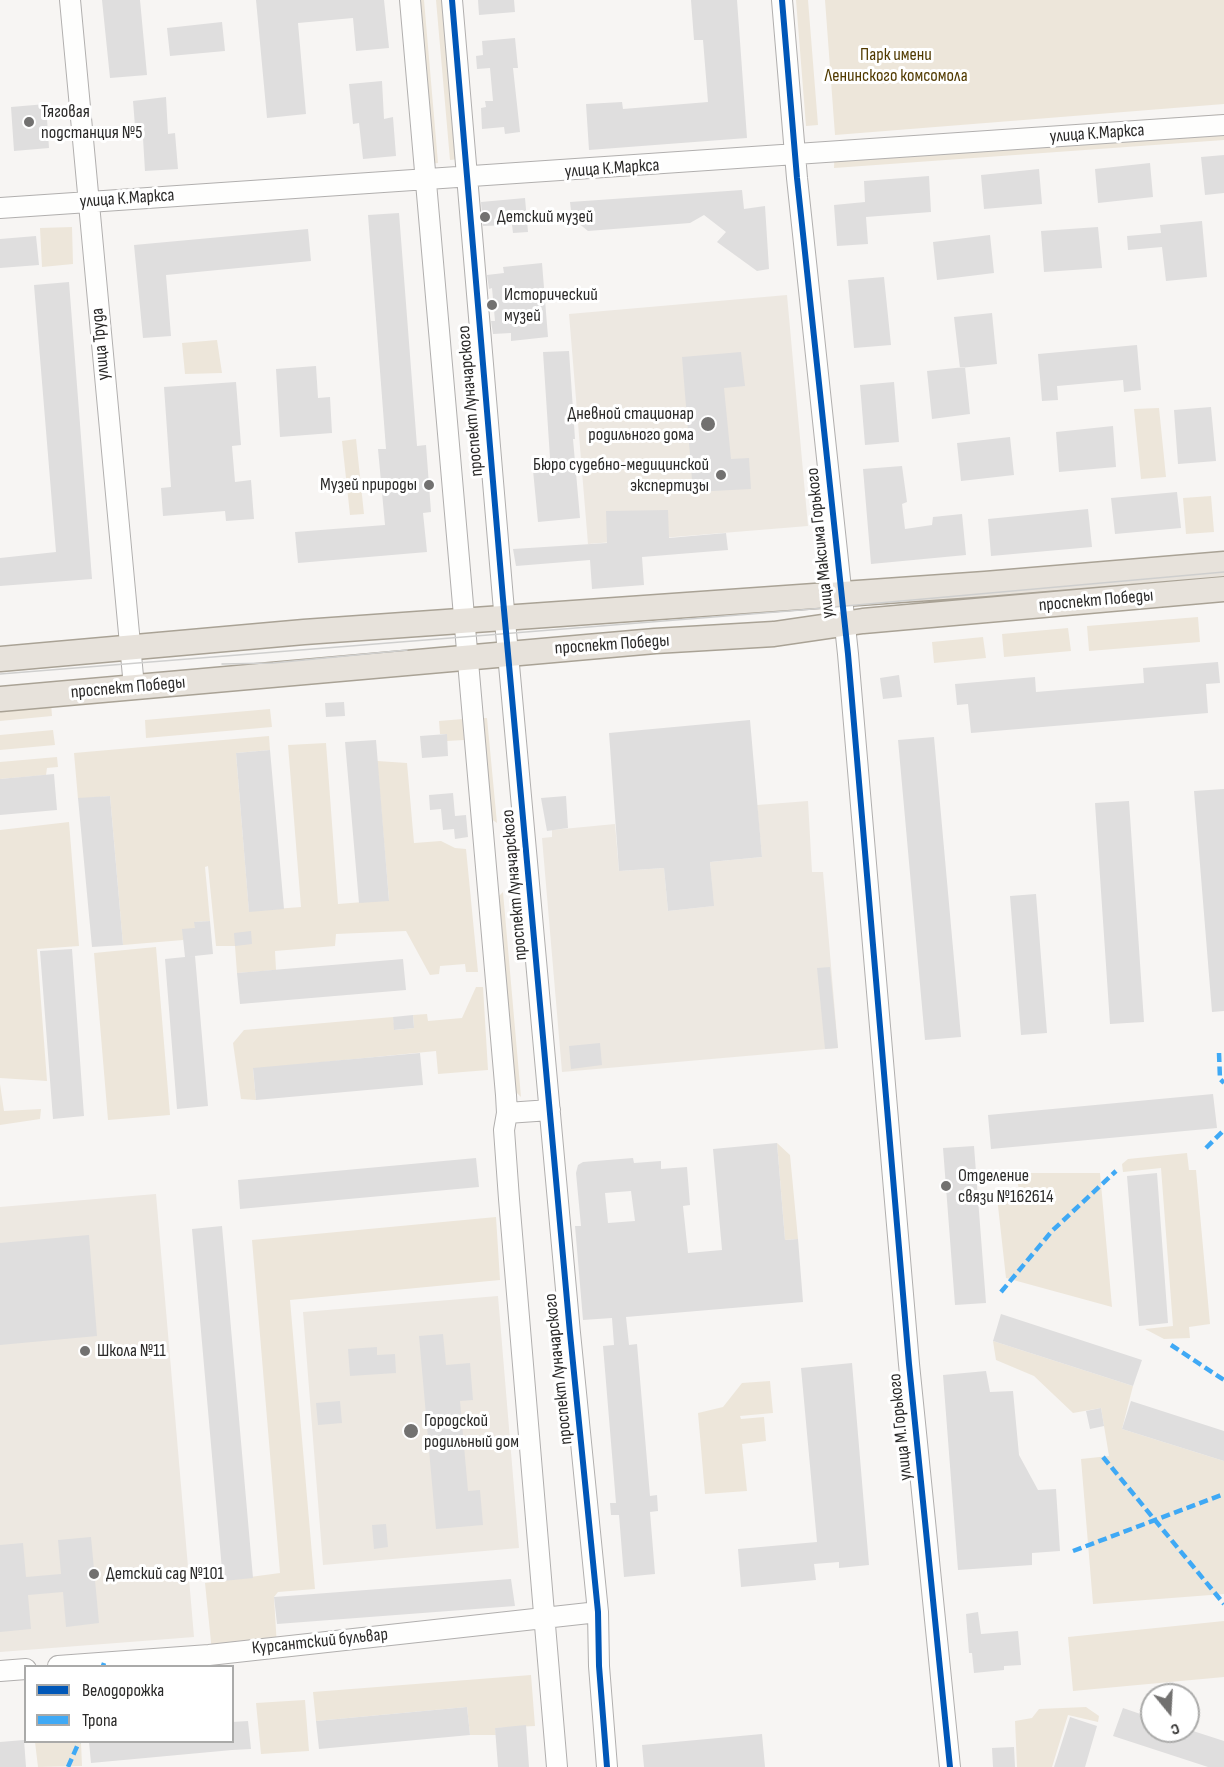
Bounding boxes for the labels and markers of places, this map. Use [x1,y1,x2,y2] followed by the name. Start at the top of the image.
[41,101,143,144] place label: Тяговая подстанция №5
[22,115,36,129] marker: Тяговая подстанция №5
[497,206,593,228] place label: Детский музей
[478,210,492,224] marker: Детский музей
[504,284,598,326] place label: Исторический музей
[485,298,499,312] marker: Исторический музей
[568,403,694,446] place label: Дневной стационар родильного дома
[699,415,717,433] marker: Дневной стационар родильного дома
[533,454,709,496] place label: Бюро судебно-медицинской экспертизы
[714,468,728,482] marker: Бюро судебно-медицинской экспертизы
[320,474,417,496] place label: Музей природы
[422,478,436,492] marker: Музей природы
[958,1165,1054,1208] place label: Отделение связи №162614
[939,1179,953,1193] marker: Отделение связи №162614
[97,1340,166,1362] place label: Школа №11
[78,1344,92,1358] marker: Школа №11
[424,1410,519,1452] place label: Городской родильный дом
[402,1422,420,1440] marker: Городской родильный дом
[106,1563,224,1585] place label: Детский сад №101
[87,1567,101,1581] marker: Детский сад №101

